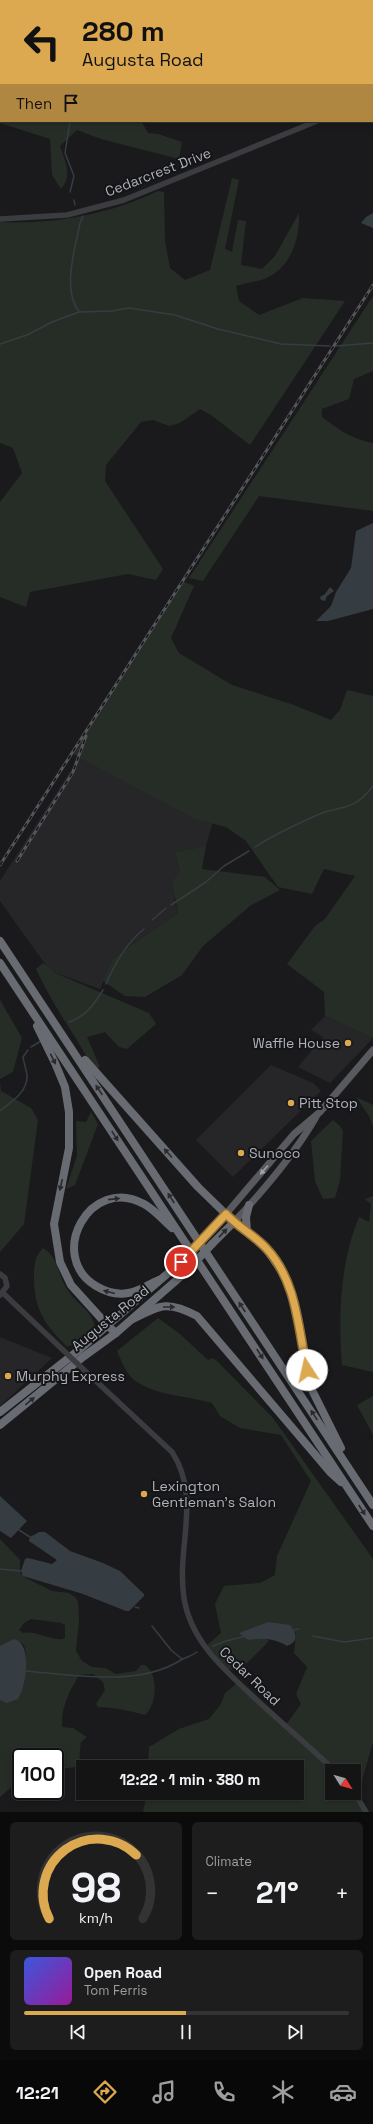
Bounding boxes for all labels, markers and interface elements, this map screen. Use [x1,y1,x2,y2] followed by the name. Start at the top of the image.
[82,13,165,49] text: 280 m
[16,16,68,68] icon: left
[82,48,204,71] text: Augusta Road
[60,92,82,114] icon: arrive
[16,94,52,113] text: Then
[103,144,213,200] street label: Cedarcrest Drive
[253,1034,340,1052] place label: Waffle House
[343,1038,353,1048] marker: Waffle House
[50,1053,56,1064] one-way arrow
[95,1085,103,1095] one-way arrow
[299,1094,358,1112] place label: Pitt Stop
[286,1098,296,1108] marker: Pitt Stop
[111,1131,119,1141] one-way arrow
[249,1144,300,1162] place label: Sunoco
[163,1148,173,1158] one-way arrow
[236,1148,246,1158] marker: Sunoco
[260,1166,269,1175] one-way arrow
[57,1179,63,1191] one-way arrow
[167,1193,175,1203] one-way arrow
[108,1196,120,1202] one-way arrow
[218,1228,228,1238] one-way arrow
[164,1245,198,1279] pin
[170,1251,192,1273] icon: arrive
[68,1281,152,1355] street label: Augusta Road
[103,1288,116,1294] one-way arrow
[238,1302,246,1312] one-way arrow
[163,1304,176,1310] one-way arrow
[256,1349,263,1360] one-way arrow
[286,1349,328,1391] position arrow
[16,1367,125,1385] place label: Murphy Express
[3,1371,13,1381] marker: Murphy Express
[25,1396,36,1405] one-way arrow
[310,1410,318,1420] one-way arrow
[152,1477,276,1511] place label: Lexington Gentleman's Salon
[139,1489,149,1499] marker: Lexington Gentleman's Salon
[358,1504,366,1515] one-way arrow
[216,1643,284,1709] street label: Cedar Road
[12,1748,64,1800] speed limit sign: 100
[325,1764,361,1800] north arrow
[325,1764,361,1800] map controls
[120,1770,260,1789] text: 12:22 · 1 min · 380 m
[206,1853,252,1870] text: Climate
[70,1861,121,1914] text: 98
[256,1873,299,1912] text: 21°
[206,1879,219,1907] text: −
[335,1879,349,1907] text: +
[79,1909,113,1927] text: km/h
[84,1963,162,1982] text: Open Road
[84,1982,147,1999] text: Tom Ferris
[67,2021,89,2043] icon: previous
[175,2021,197,2043] icon: pause
[284,2021,306,2043] icon: next
[91,2078,119,2106] icon: directions
[150,2078,178,2106] icon: music
[210,2078,238,2106] icon: phone
[269,2078,297,2106] icon: climate
[329,2078,357,2106] icon: car
[16,2081,59,2104] text: 12:21

